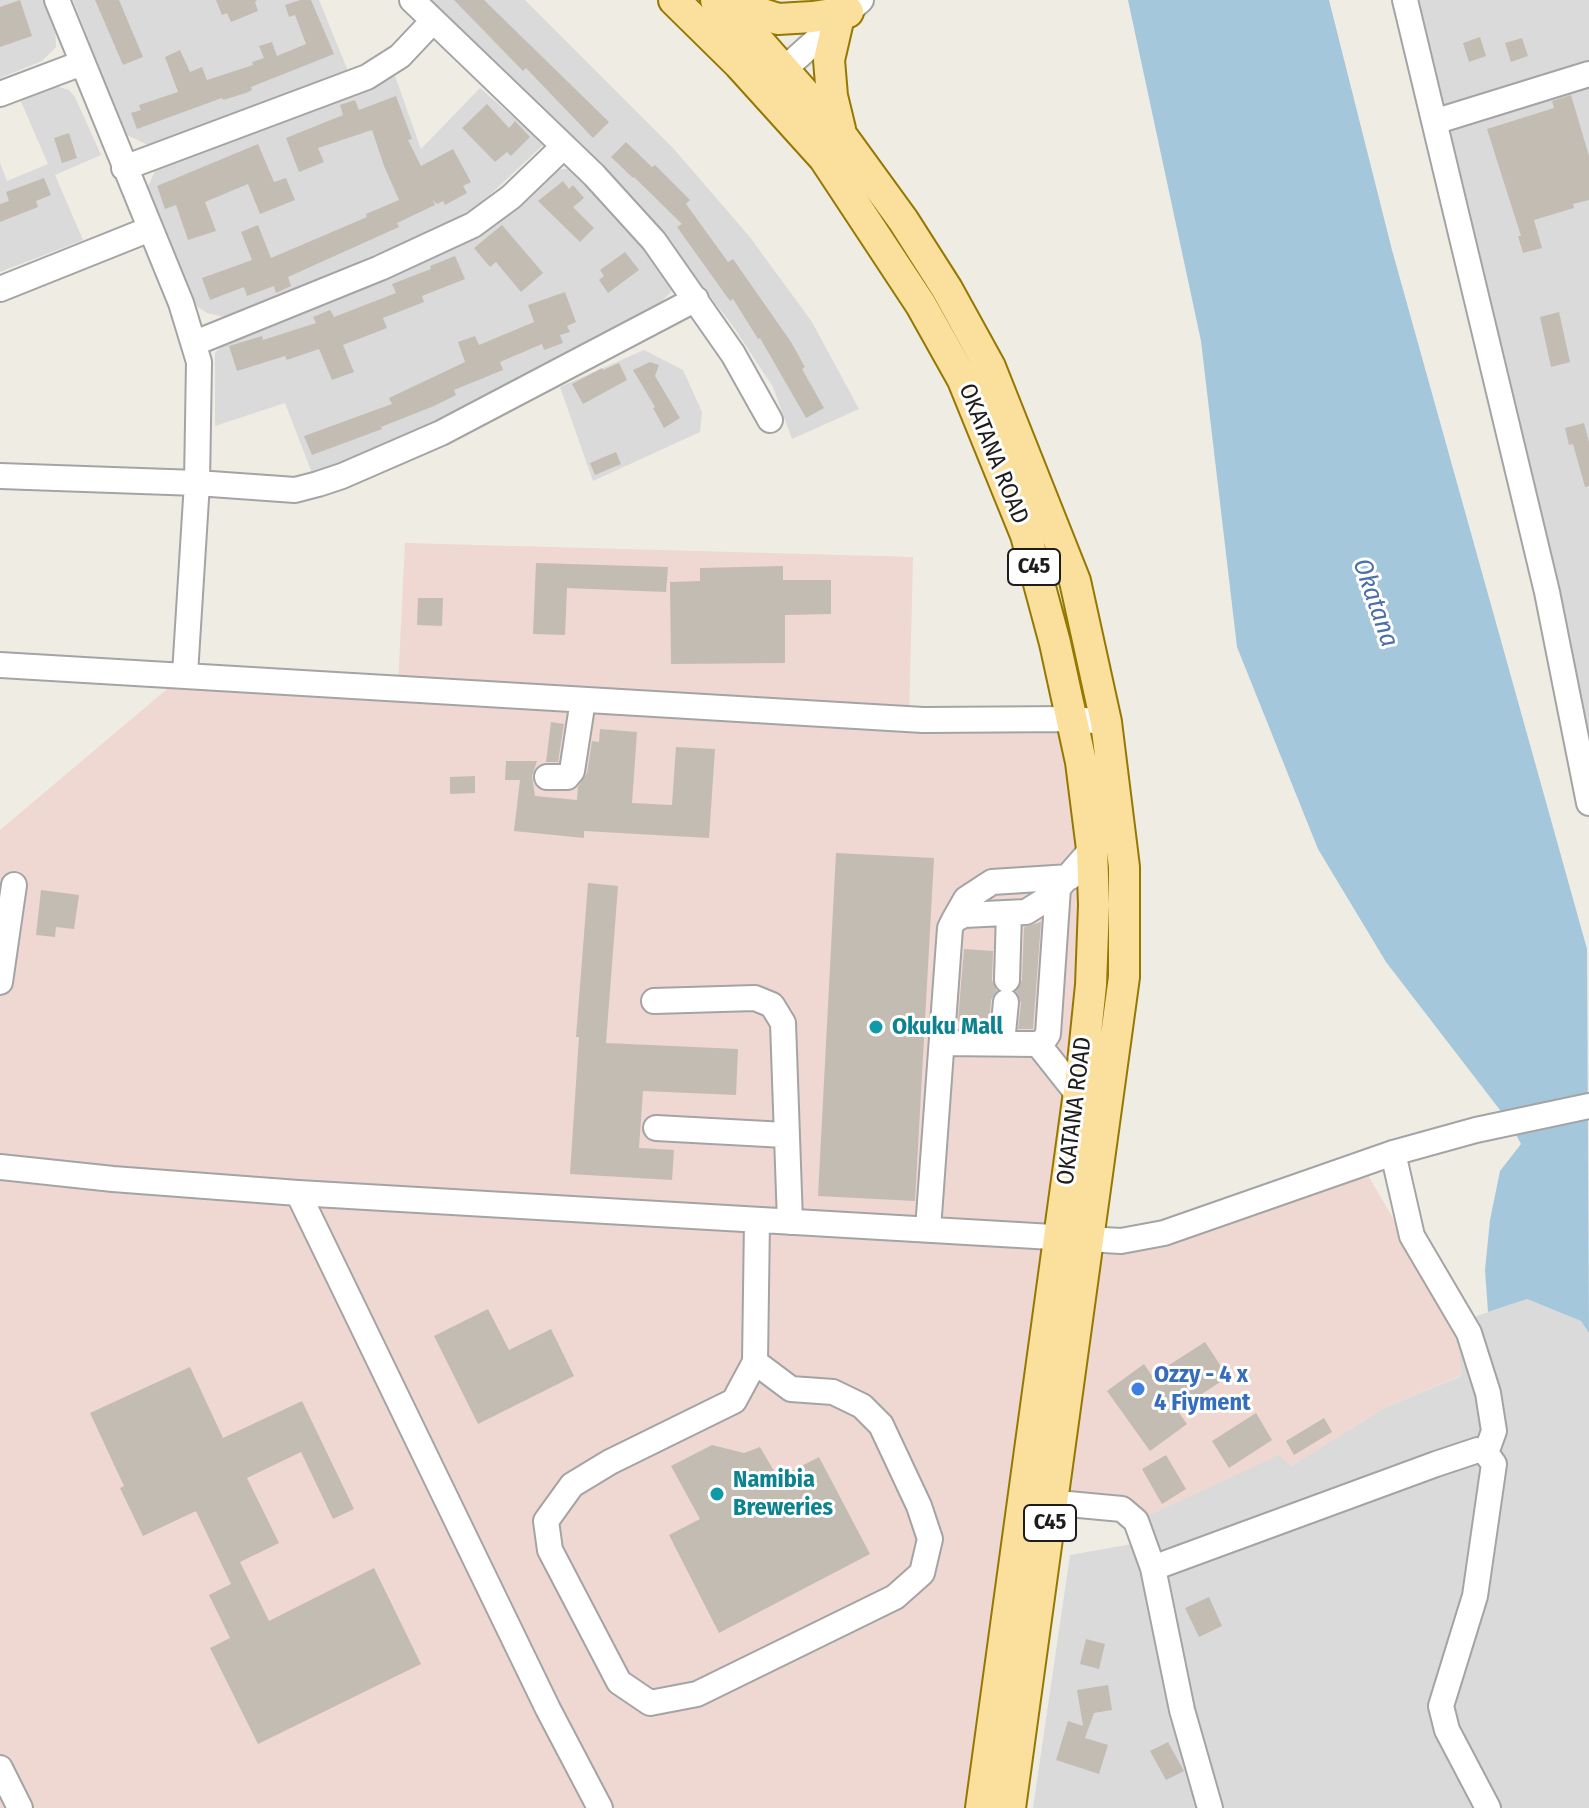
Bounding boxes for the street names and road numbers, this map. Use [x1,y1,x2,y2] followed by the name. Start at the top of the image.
[952,380,1034,528] street label: OKATANA ROAD
[1008,549,1060,585] road number: C45
[1052,1035,1098,1187] street label: OKATANA ROAD
[1024,1505,1076,1541] road number: C45

